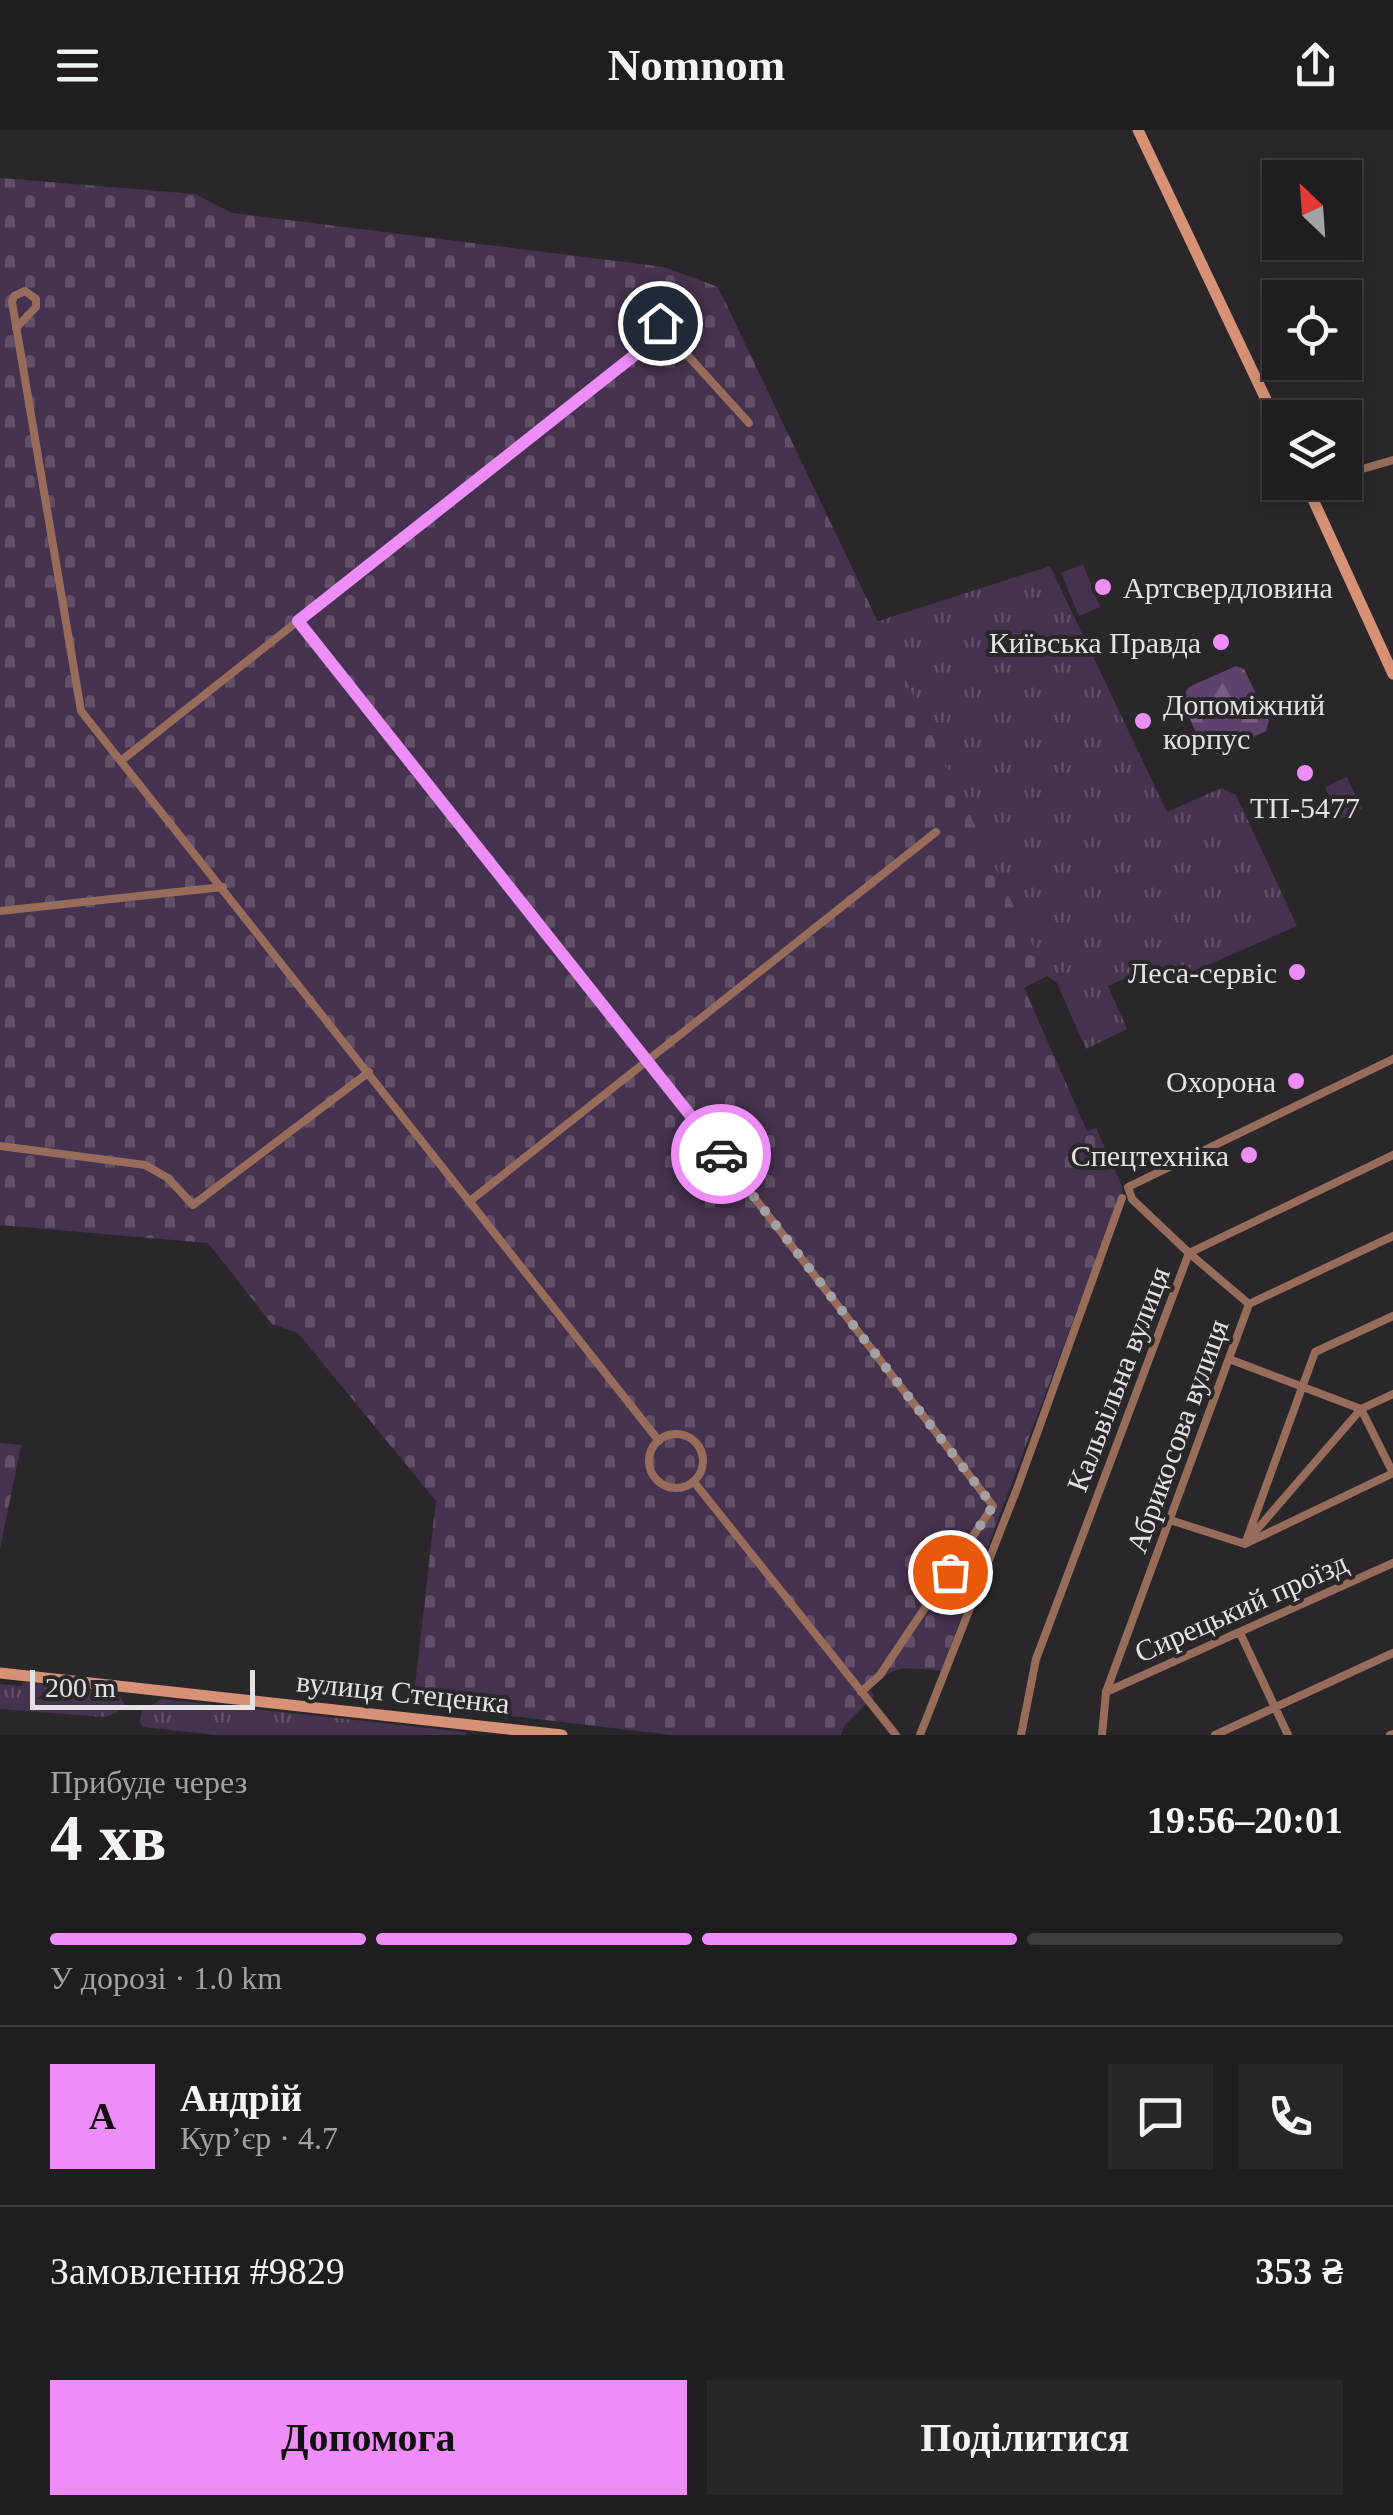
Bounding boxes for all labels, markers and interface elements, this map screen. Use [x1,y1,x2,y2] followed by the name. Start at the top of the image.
[50,38,105,93] icon: menu
[1288,38,1343,93] icon: share
[608,40,785,90] text: Nomnom
[1262,160,1362,260] north arrow
[1262,160,1362,500] map controls
[1262,280,1362,380] button: locate
[618,281,703,366] pin
[633,296,688,351] icon: home
[1262,400,1362,500] button: layers
[1123,571,1333,604] place label: Артсвердловина
[1092,576,1114,598] marker: Артсвердловина
[989,626,1201,659] place label: Київська Правда
[1210,631,1232,653] marker: Київська Правда
[1163,688,1325,755] place label: Допоміжний корпус
[1132,710,1154,732] marker: Допоміжний корпус
[1294,762,1316,784] marker: ТП-5477
[1250,791,1360,824] place label: ТП-5477
[1128,956,1277,989] place label: Леса-сервіс
[1286,961,1308,983] marker: Леса-сервіс
[1166,1065,1276,1098] place label: Охорона
[1285,1070,1307,1092] marker: Охорона
[671,1104,771,1204] courier
[694,1127,749,1182] icon: car
[1071,1139,1229,1172] place label: Спецтехніка
[1238,1144,1260,1166] marker: Спецтехніка
[1060,1262,1176,1496] street label: Кальвільна вулиця
[1119,1315,1235,1557] street label: Абрикосова вулиця
[908,1530,993,1615] pin
[923,1545,978,1600] icon: bag
[1130,1545,1352,1669] street label: Сирецький проїзд
[295,1664,511,1720] street label: вулиця Стеценка
[30,1665,255,1710] scale bar
[45,1672,116,1703] text: 200 m
[50,1764,247,1800] text: Прибуде через
[1147,1799,1343,1841] text: 19:56–20:01
[50,1802,166,1874] text: 4 хв
[50,1960,282,1996] text: У дорозі · 1.0 km
[1108,2064,1213,2169] button: chat
[1238,2064,1343,2169] button: phone
[180,2077,302,2119] text: Андрій
[89,2095,116,2137] text: А
[180,2120,338,2156] text: Кур’єр · 4.7
[50,2250,345,2292] text: Замовлення #9829
[1255,2250,1343,2292] text: 353 ₴
[50,2380,687,2495] button: Допомога
[707,2380,1343,2495] button: Поділитися

